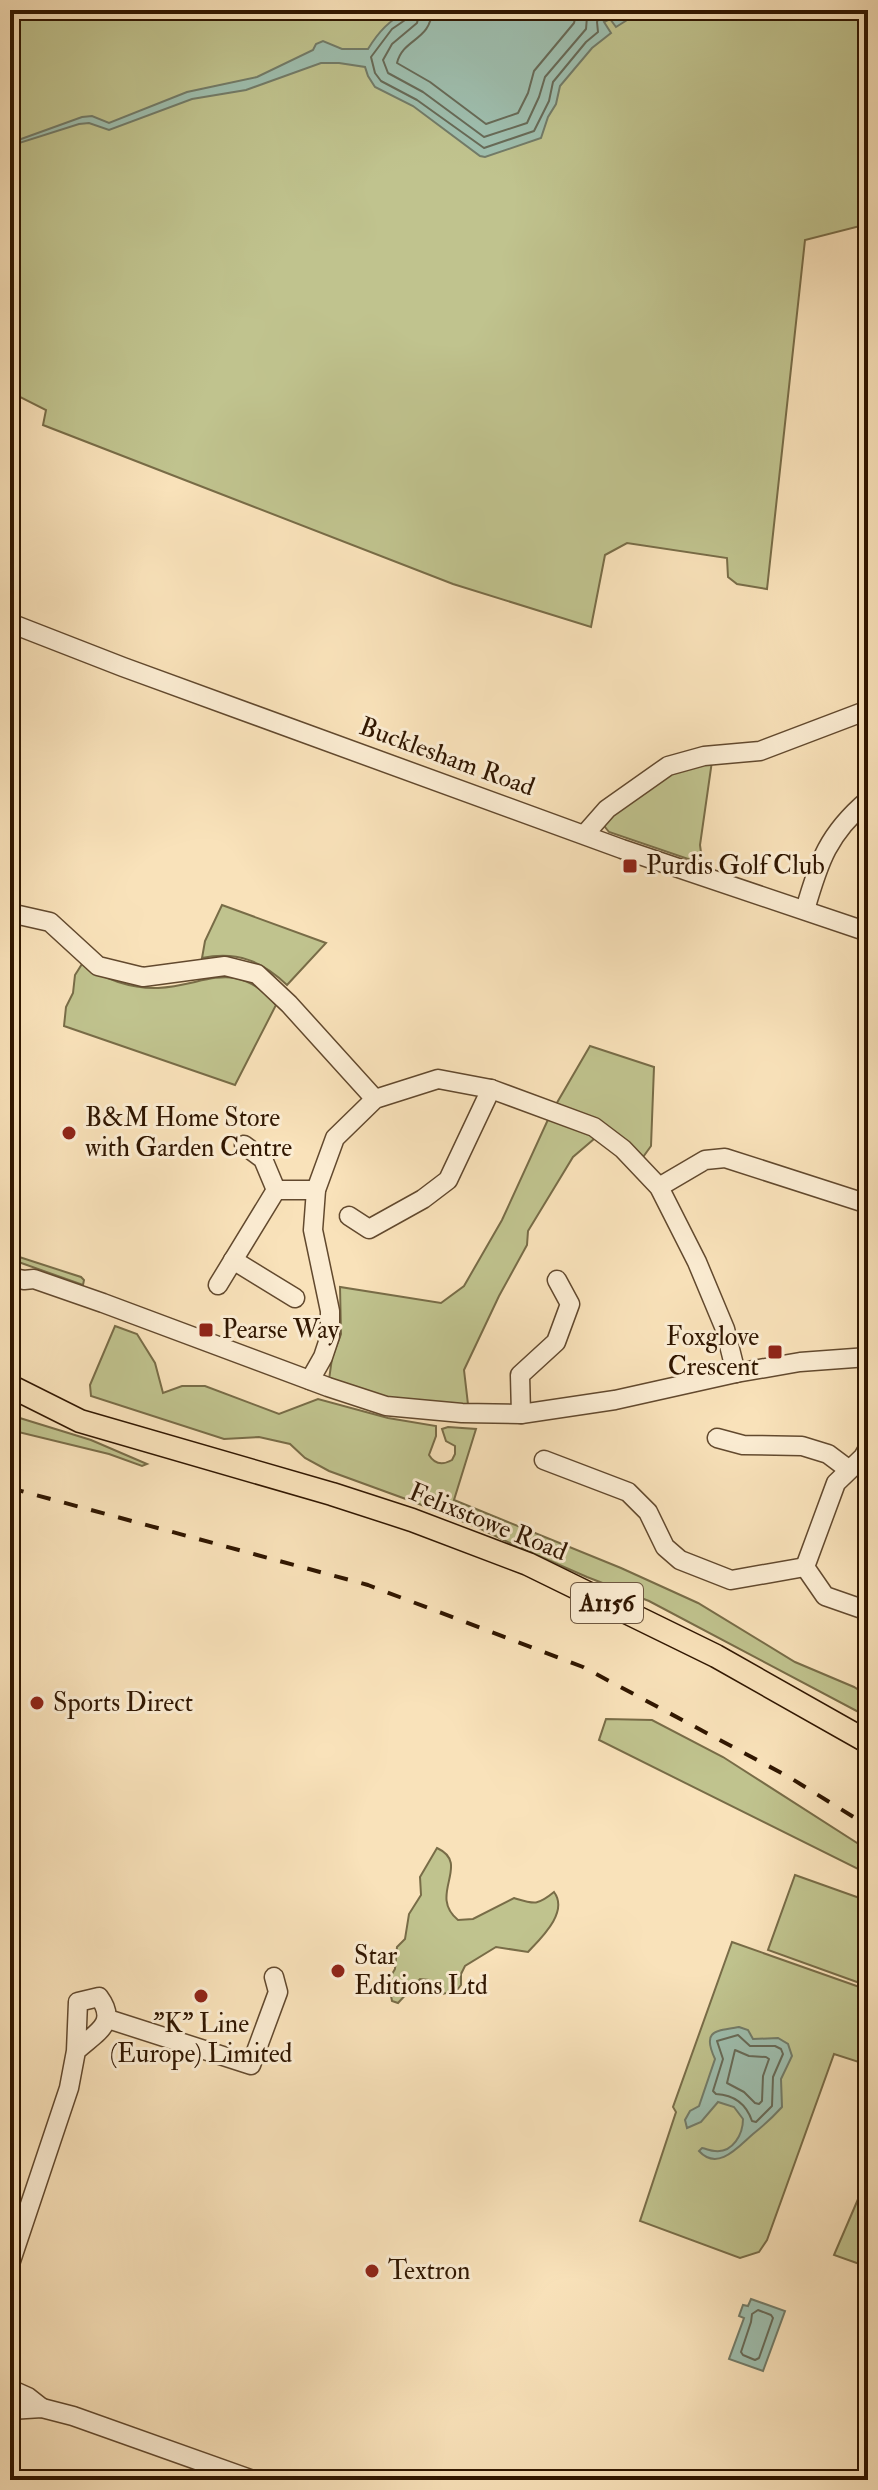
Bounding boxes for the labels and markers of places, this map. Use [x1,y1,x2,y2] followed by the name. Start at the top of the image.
[646,850,825,882] place label: Purdis Golf Club
[621,857,639,875] marker: Purdis Golf Club
[85,1102,292,1164] place label: B&M Home Store with Garden Centre
[60,1124,78,1142] marker: B&M Home Store with Garden Centre
[222,1314,340,1346] place label: Pearse Way
[197,1321,215,1339] marker: Pearse Way
[666,1321,759,1383] place label: Foxglove Crescent
[766,1343,784,1361] marker: Foxglove Crescent
[53,1687,193,1720] place label: Sports Direct
[28,1694,46,1712] marker: Sports Direct
[354,1940,488,2002] place label: Star Editions Ltd
[329,1962,347,1980] marker: Star Editions Ltd
[192,1987,210,2005] marker: "K" Line (Europe) Limited
[110,2008,293,2071] place label: "K" Line (Europe) Limited
[388,2255,470,2287] place label: Textron
[363,2262,381,2280] marker: Textron

